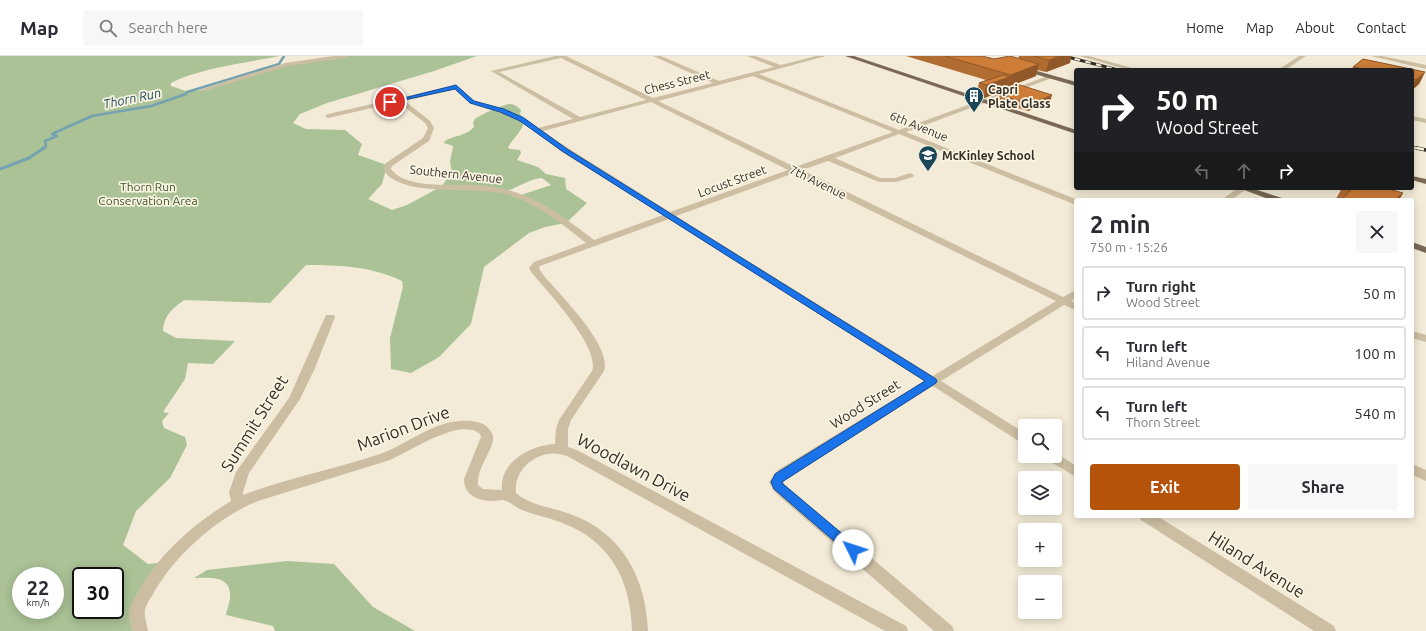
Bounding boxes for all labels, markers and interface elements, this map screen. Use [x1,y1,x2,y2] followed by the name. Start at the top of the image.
[83,10,363,46] search box
[20,17,59,39] text: Map
[97,17,119,39] icon: search
[129,19,208,36] text: Search here
[1186,20,1224,36] text: Home
[1246,20,1274,36] text: Map
[1296,20,1335,36] text: About
[1357,20,1406,36] text: Contact
[643,67,712,96] street label: Chess Street
[988,83,1051,110] place label: Capri Plate Glass
[1090,84,1142,136] icon: right
[1156,84,1218,115] text: 50 m
[102,85,162,111] water label: Thorn Run
[373,85,407,119] pin
[963,85,985,113] building icon: Capri Plate Glass
[379,91,401,113] icon: arrive
[888,108,950,144] street label: 6th Avenue
[1156,117,1258,137] text: Wood Street
[917,144,939,172] school or university icon: McKinley School
[942,149,1035,162] place label: McKinley School
[1191,160,1213,182] icon: left
[1233,160,1255,182] icon: ahead
[1275,160,1297,182] icon: right
[409,163,503,185] street label: Southern Avenue
[696,163,768,199] street label: Locust Street
[788,163,848,201] street label: 7th Avenue
[98,180,198,207] park label: Thorn Run Conservation Area
[1090,211,1151,238] text: 2 min
[1356,211,1398,253] button: close
[1090,240,1168,254] text: 750 m · 15:26
[1126,278,1196,295] text: Turn right
[1092,282,1114,304] icon: right
[1363,285,1396,302] text: 50 m
[1126,295,1200,309] text: Wood Street
[1126,338,1187,355] text: Turn left
[1092,342,1114,364] icon: left
[1354,345,1396,362] text: 100 m
[1126,355,1210,369] text: Hiland Avenue
[217,371,291,475] street label: Summit Street
[827,376,903,432] street label: Wood Street
[1126,398,1187,415] text: Turn left
[354,402,452,454] street label: Marion Drive
[1092,402,1114,424] icon: left
[1354,405,1396,422] text: 540 m
[1126,415,1200,429] text: Thorn Street
[1018,419,1062,619] map controls
[1018,419,1062,463] button: search
[574,429,694,505] street label: Woodlawn Drive
[1090,464,1240,510] button: Exit
[1248,464,1398,510] button: Share
[1018,471,1062,515] button: layers
[1018,523,1062,567] button: +
[1205,527,1309,601] street label: Hiland Avenue
[832,529,874,571] position arrow
[72,567,124,619] speed limit sign: 30
[1018,575,1062,619] button: −
[27,576,49,599] text: 22
[26,597,50,608] text: km/h

